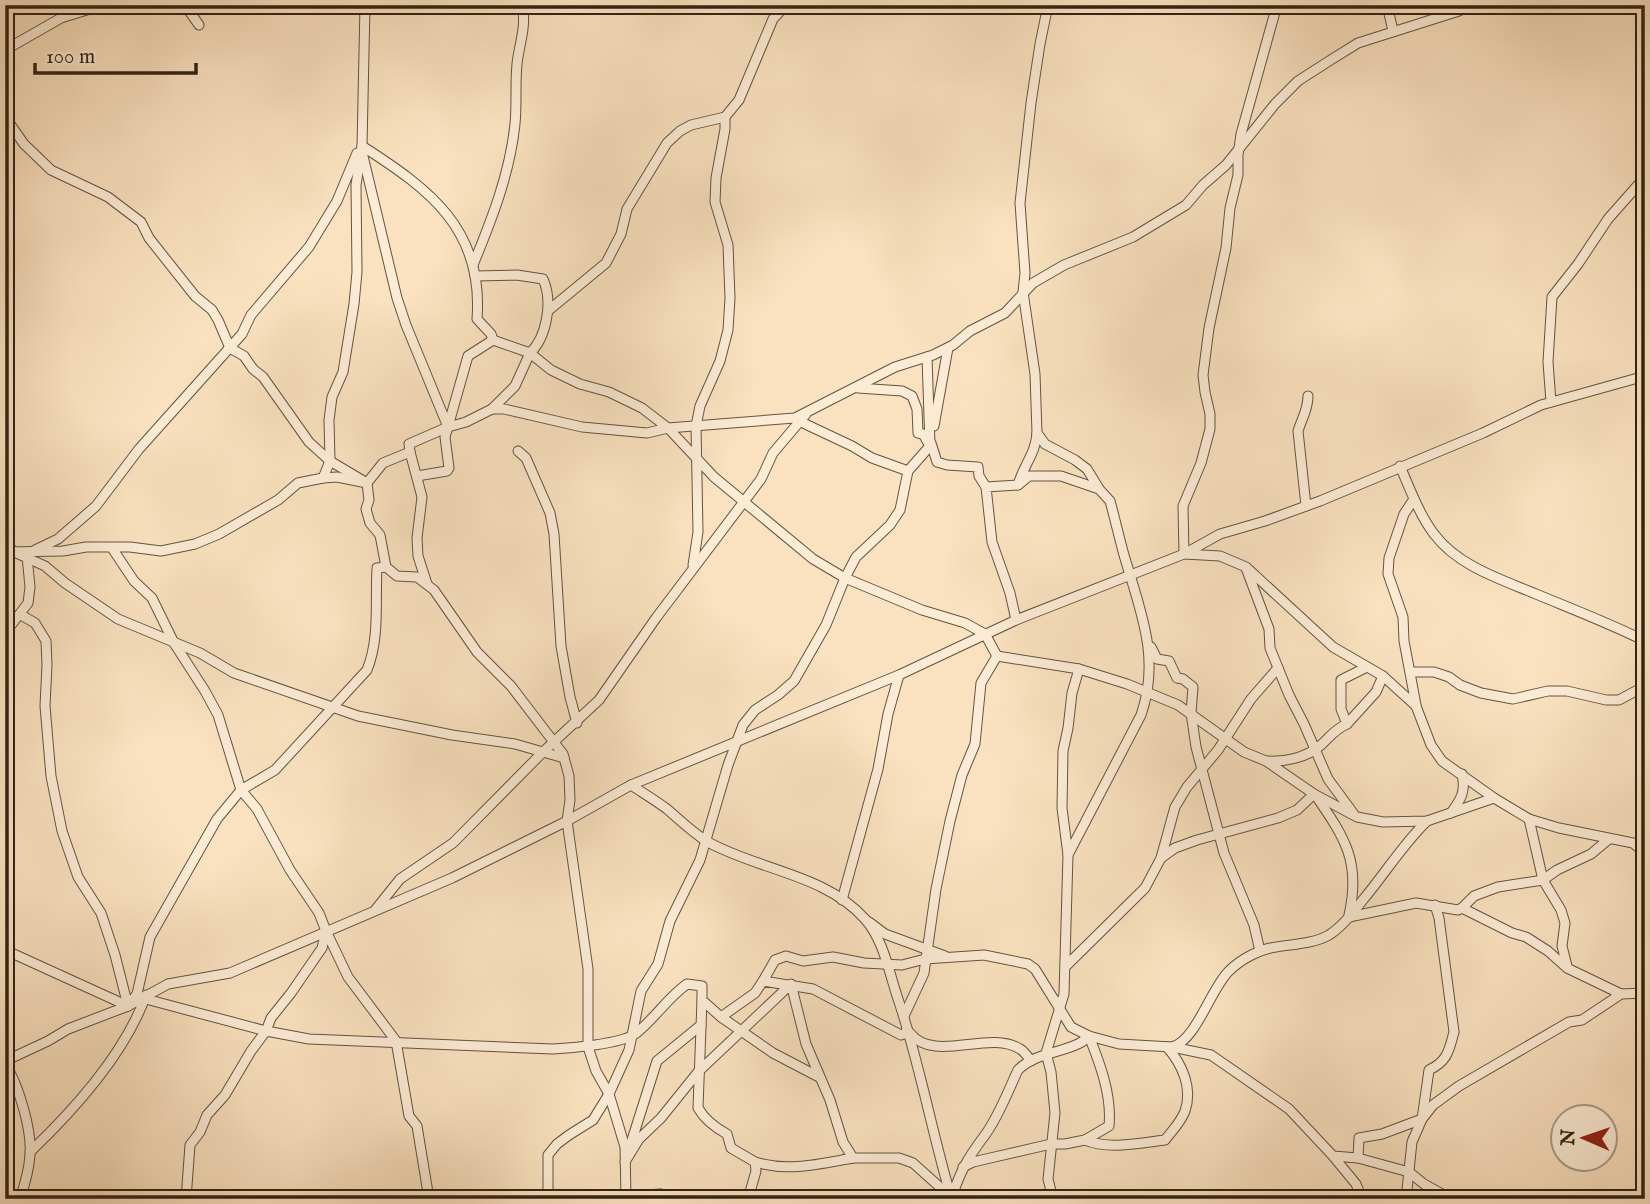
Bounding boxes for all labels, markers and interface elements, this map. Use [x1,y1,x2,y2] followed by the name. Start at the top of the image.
[35,32,196,76] scale bar
[46,44,95,71] text: 100 m
[1548,1102,1618,1172] north arrow
[1557,1128,1581,1147] text: N

